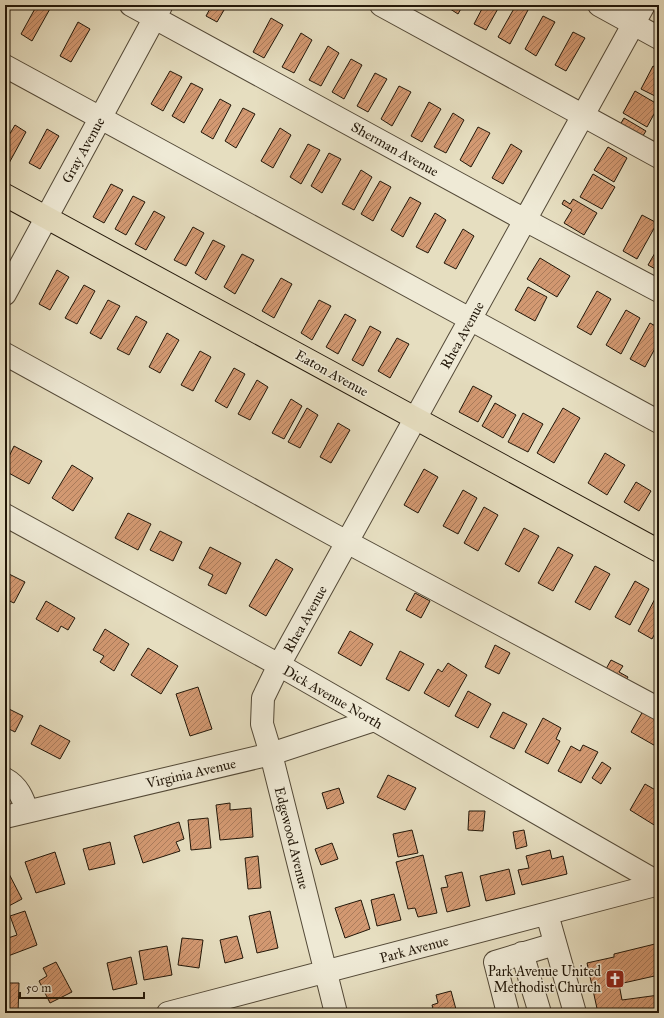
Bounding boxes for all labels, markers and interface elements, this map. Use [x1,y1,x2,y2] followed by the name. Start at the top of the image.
[58,114,109,186] street label: Gray Avenue
[348,118,442,181] street label: Sherman Avenue
[437,298,488,372] street label: Rhea Avenue
[292,346,371,401] street label: Eaton Avenue
[280,582,331,656] street label: Rhea Avenue
[280,662,386,733] street label: Dick Avenue North
[144,755,238,792] street label: Virginia Avenue
[271,785,312,891] street label: Edgewood Avenue
[378,932,450,967] street label: Park Avenue
[488,963,601,996] place label: Park Avenue United Methodist Church
[604,968,626,990] church icon: Park Avenue United Methodist Church
[20,974,144,1000] scale bar
[26,981,51,995] text: 50 m

